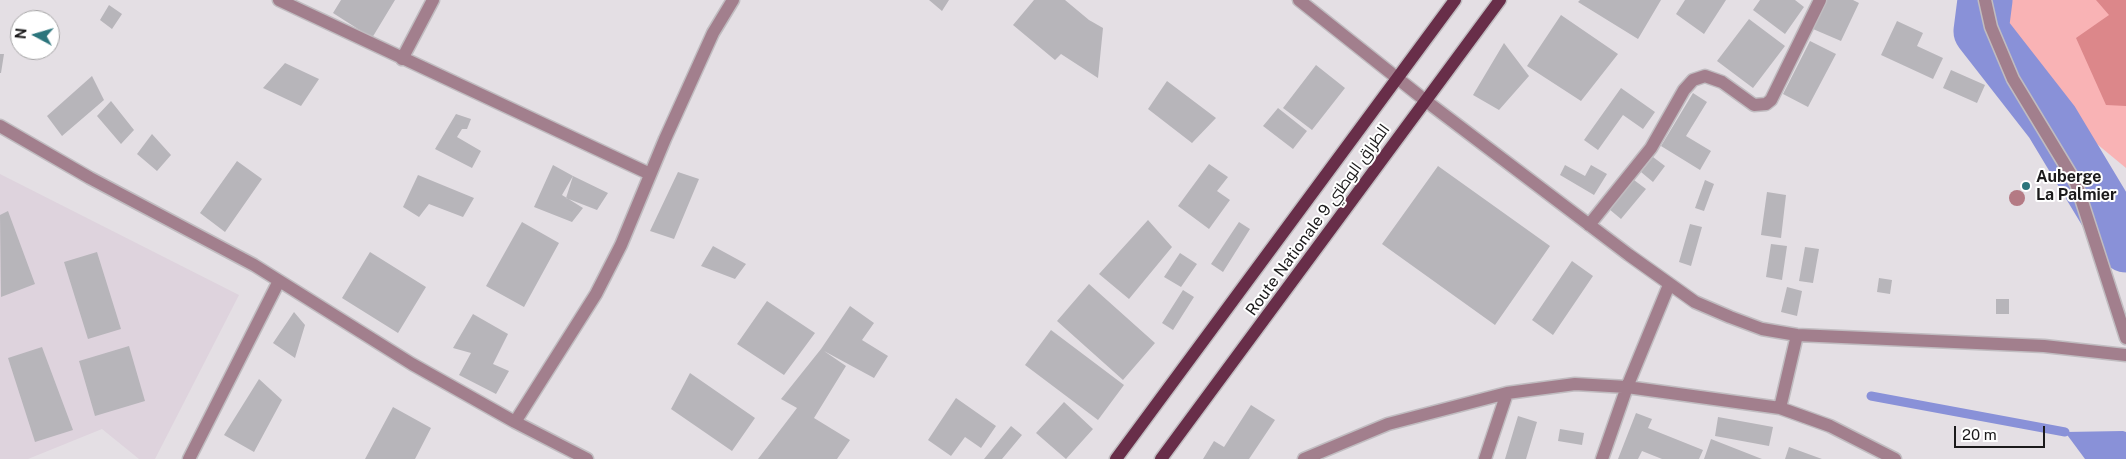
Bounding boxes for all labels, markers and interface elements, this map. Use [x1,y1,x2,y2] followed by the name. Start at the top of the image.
[10,10,60,60] north arrow
[13,27,30,40] text: N
[1242,121,1394,319] street label: Route Nationale الطراق الوطني 9
[2036,167,2117,205] place label: Auberge La Palmier
[2020,180,2032,192] marker: Auberge La Palmier
[1956,416,2047,448] scale bar
[1962,426,1997,443] text: 20 m

